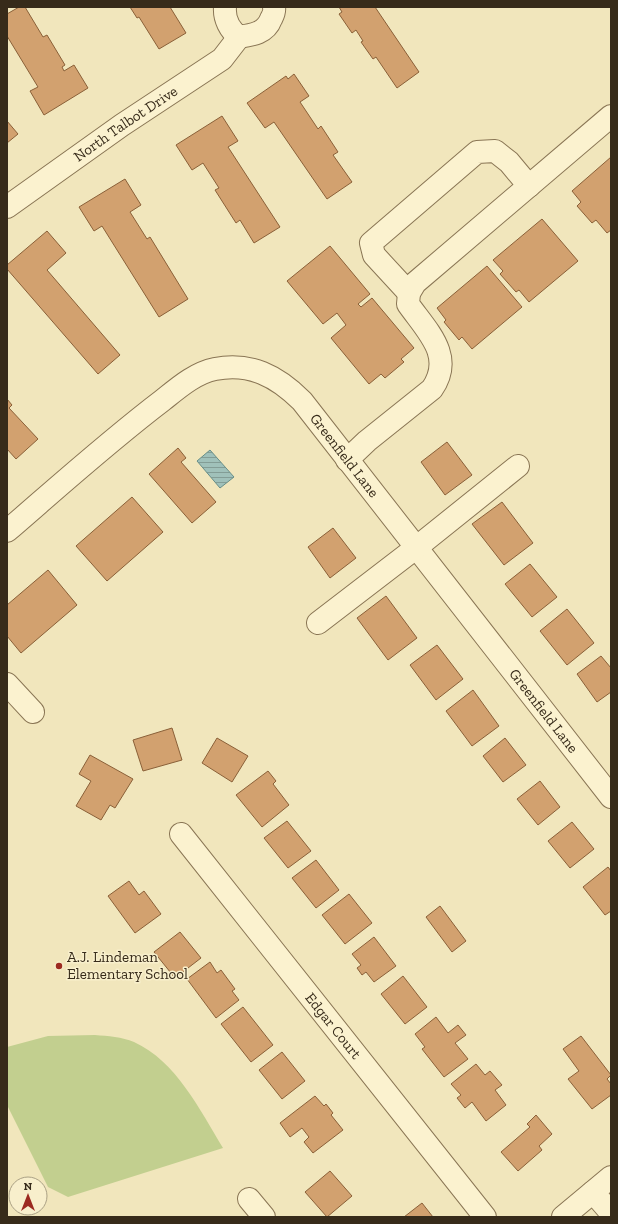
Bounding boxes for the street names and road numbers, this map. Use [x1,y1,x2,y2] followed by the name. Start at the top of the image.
[70,82,181,166] street label: North Talbot Drive
[306,410,383,501] street label: Greenfield Lane
[505,665,582,757] street label: Greenfield Lane
[301,989,365,1063] street label: Edgar Court

